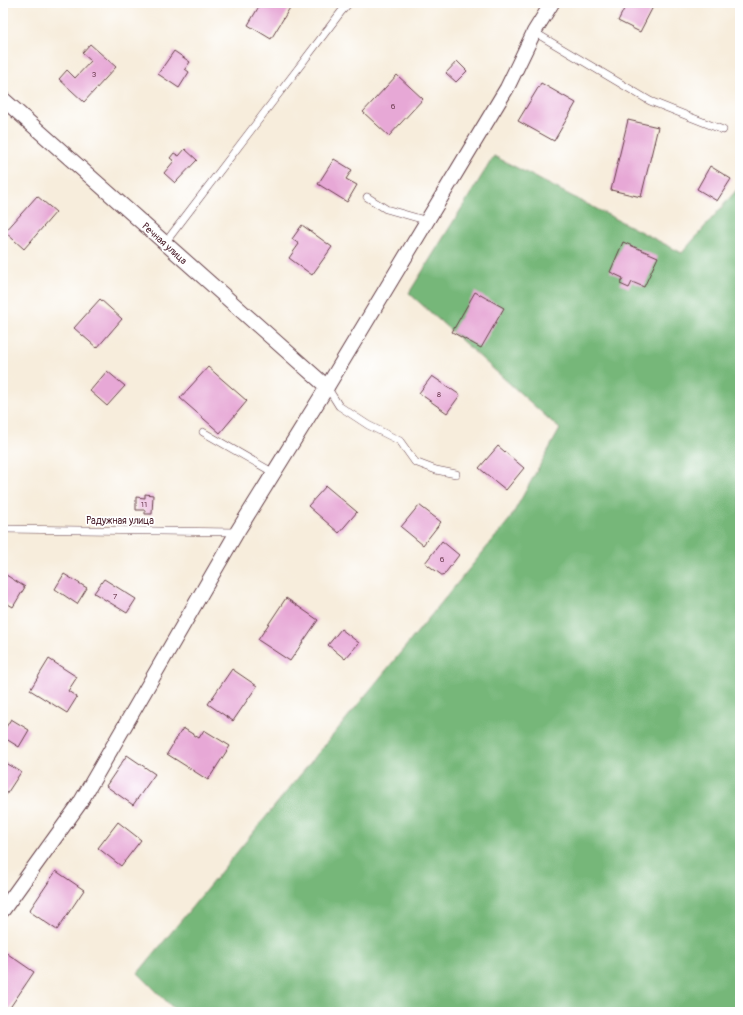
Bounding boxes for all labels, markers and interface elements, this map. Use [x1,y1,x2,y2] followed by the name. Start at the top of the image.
[92,70,97,79] house number: 3
[391,102,396,111] house number: 6
[139,220,190,267] street label: Речная улица
[437,390,441,399] house number: 8
[141,500,147,509] house number: 11
[86,515,154,527] street label: Радужная улица
[440,555,445,564] house number: 6
[113,592,118,601] house number: 7

